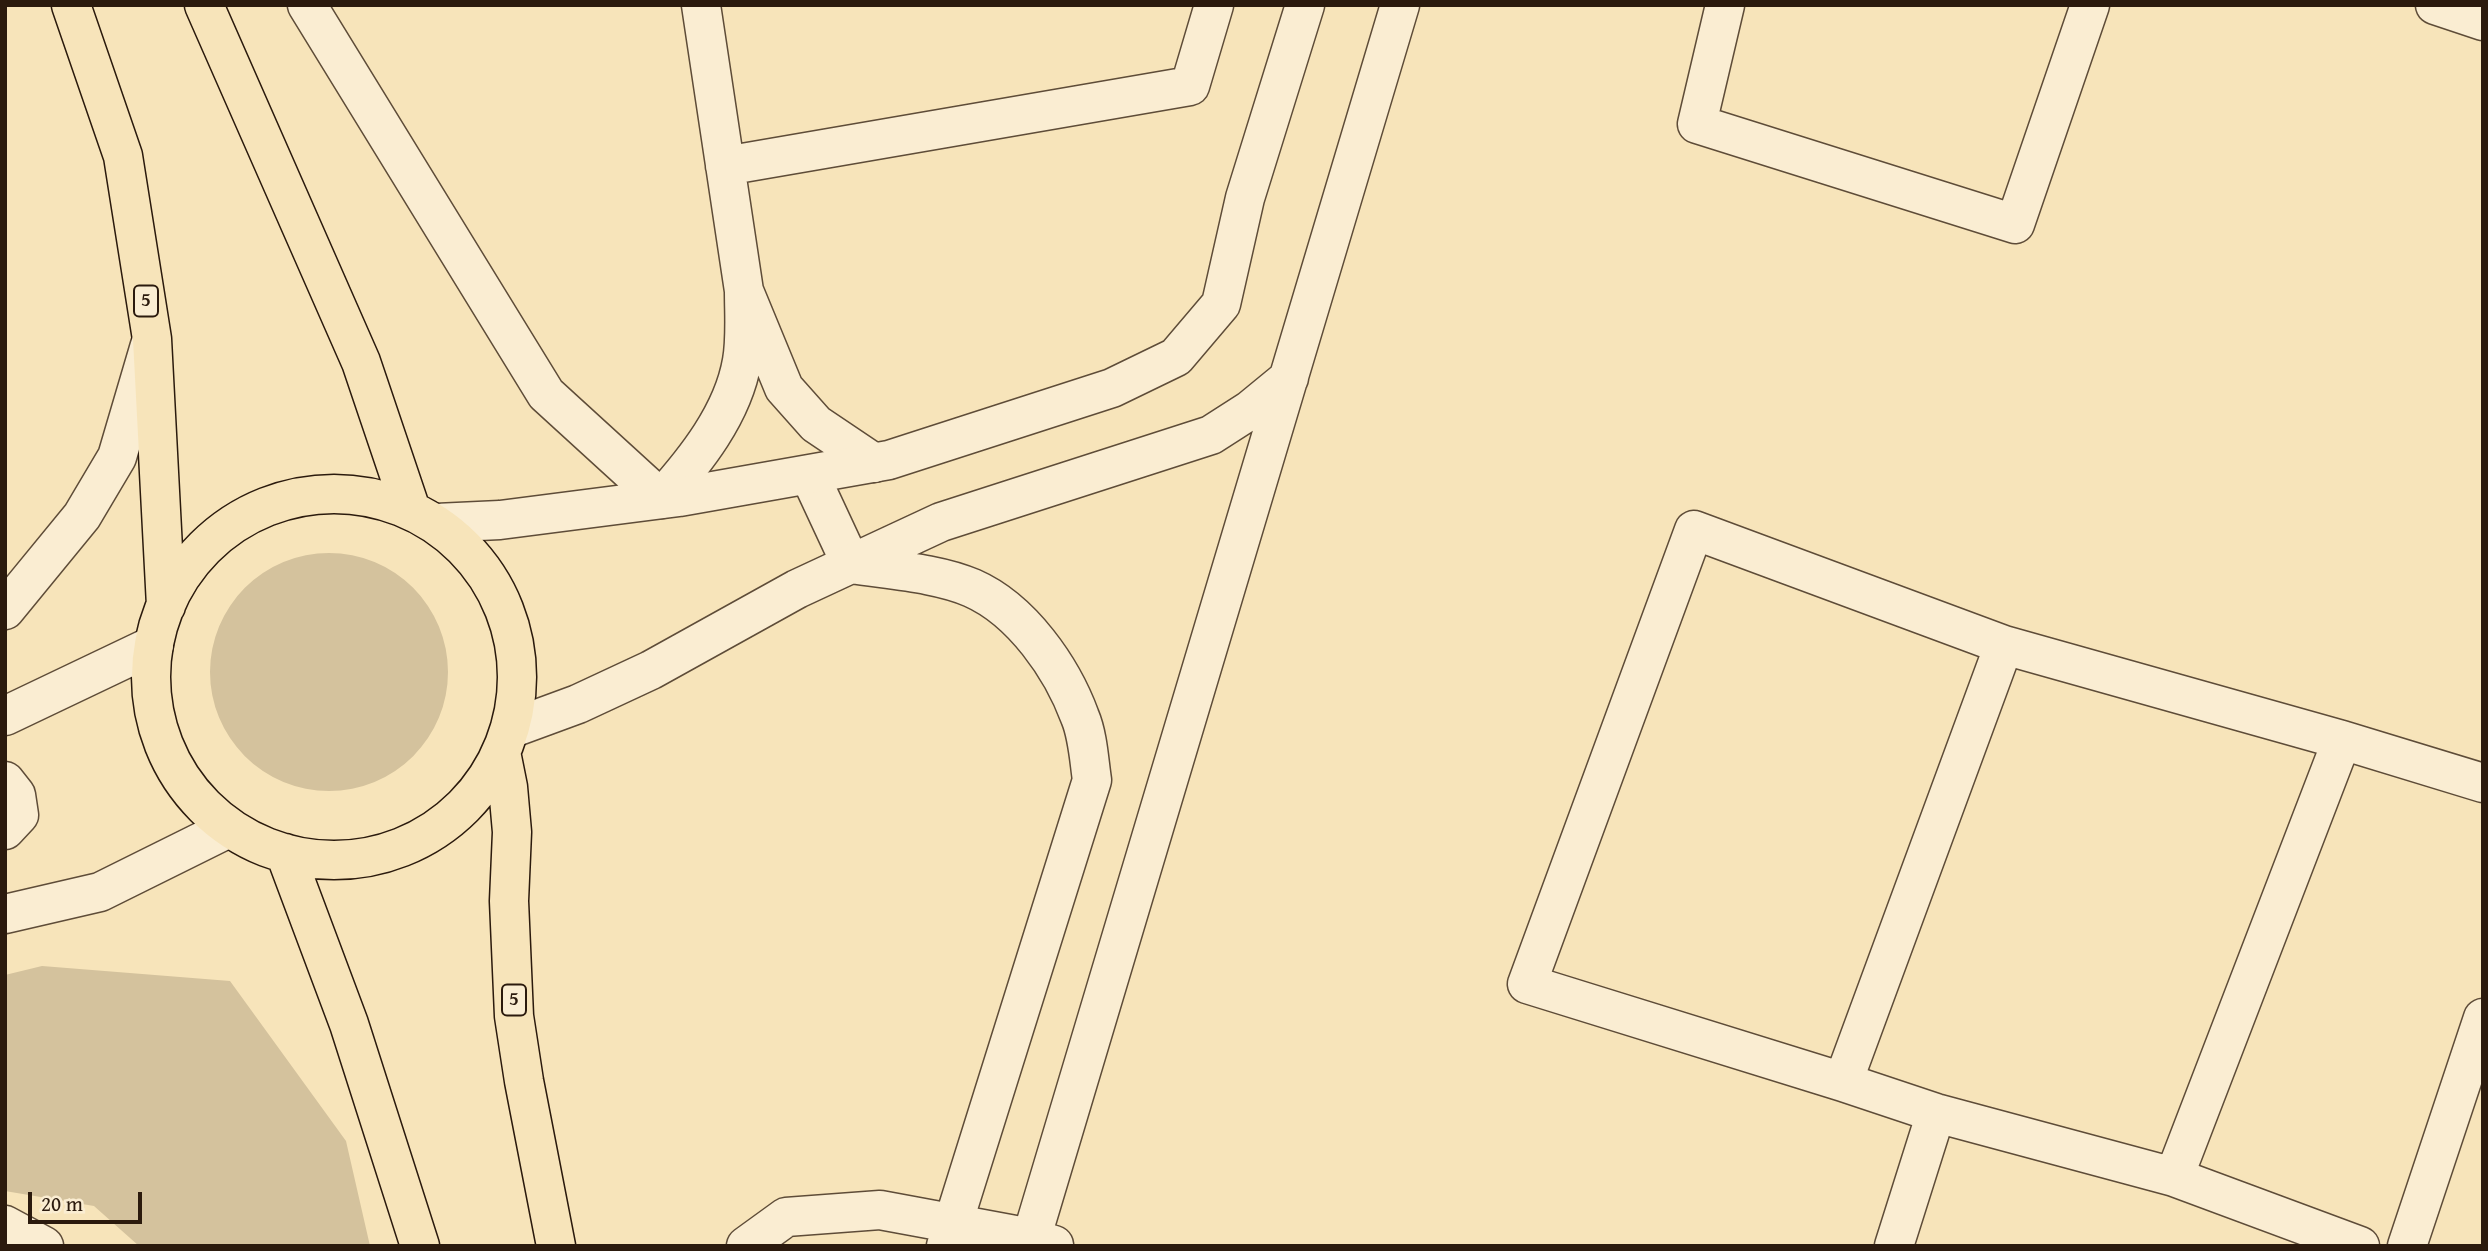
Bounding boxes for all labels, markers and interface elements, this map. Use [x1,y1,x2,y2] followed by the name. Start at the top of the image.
[134,286,158,316] road number: 5
[502,984,526,1016] road number: 5
[32,1178,145,1222] scale bar
[41,1188,83,1219] text: 20 m

